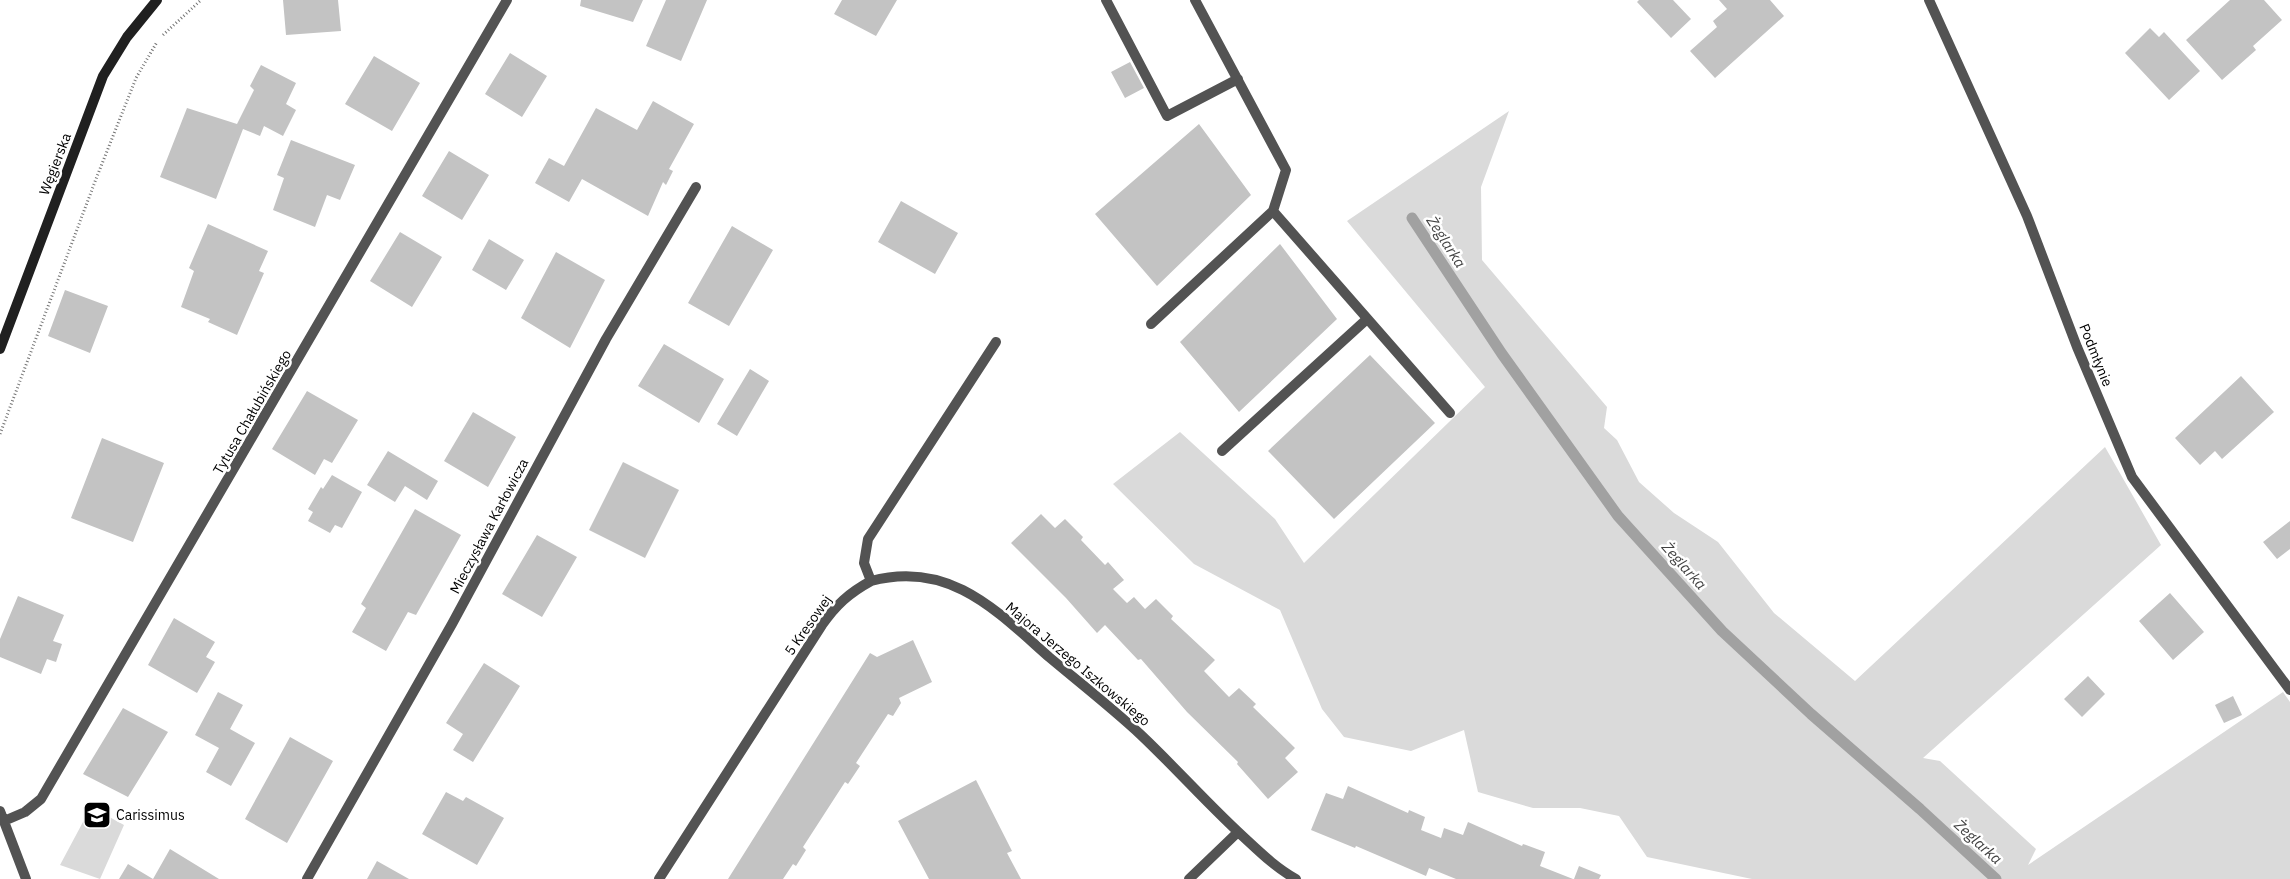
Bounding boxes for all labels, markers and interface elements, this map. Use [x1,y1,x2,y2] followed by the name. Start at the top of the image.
[35,130,75,198] street label: Węgierska
[1422,211,1470,271] water label: Żeglarka
[2075,321,2117,389] street label: Podmłynie
[209,346,295,478] street label: Tytusa Chałubińskiego
[446,455,533,597] street label: Mieczysława Karłowicza
[1657,537,1711,594] water label: Żeglarka
[781,591,835,659] street label: 5 Kresowej
[1002,598,1154,730] street label: Majora Jerzego Iszkowskiego
[82,800,112,830] school or university icon: Carissimus
[116,806,185,824] place label: Carissimus
[1950,815,2006,868] water label: Żeglarka

